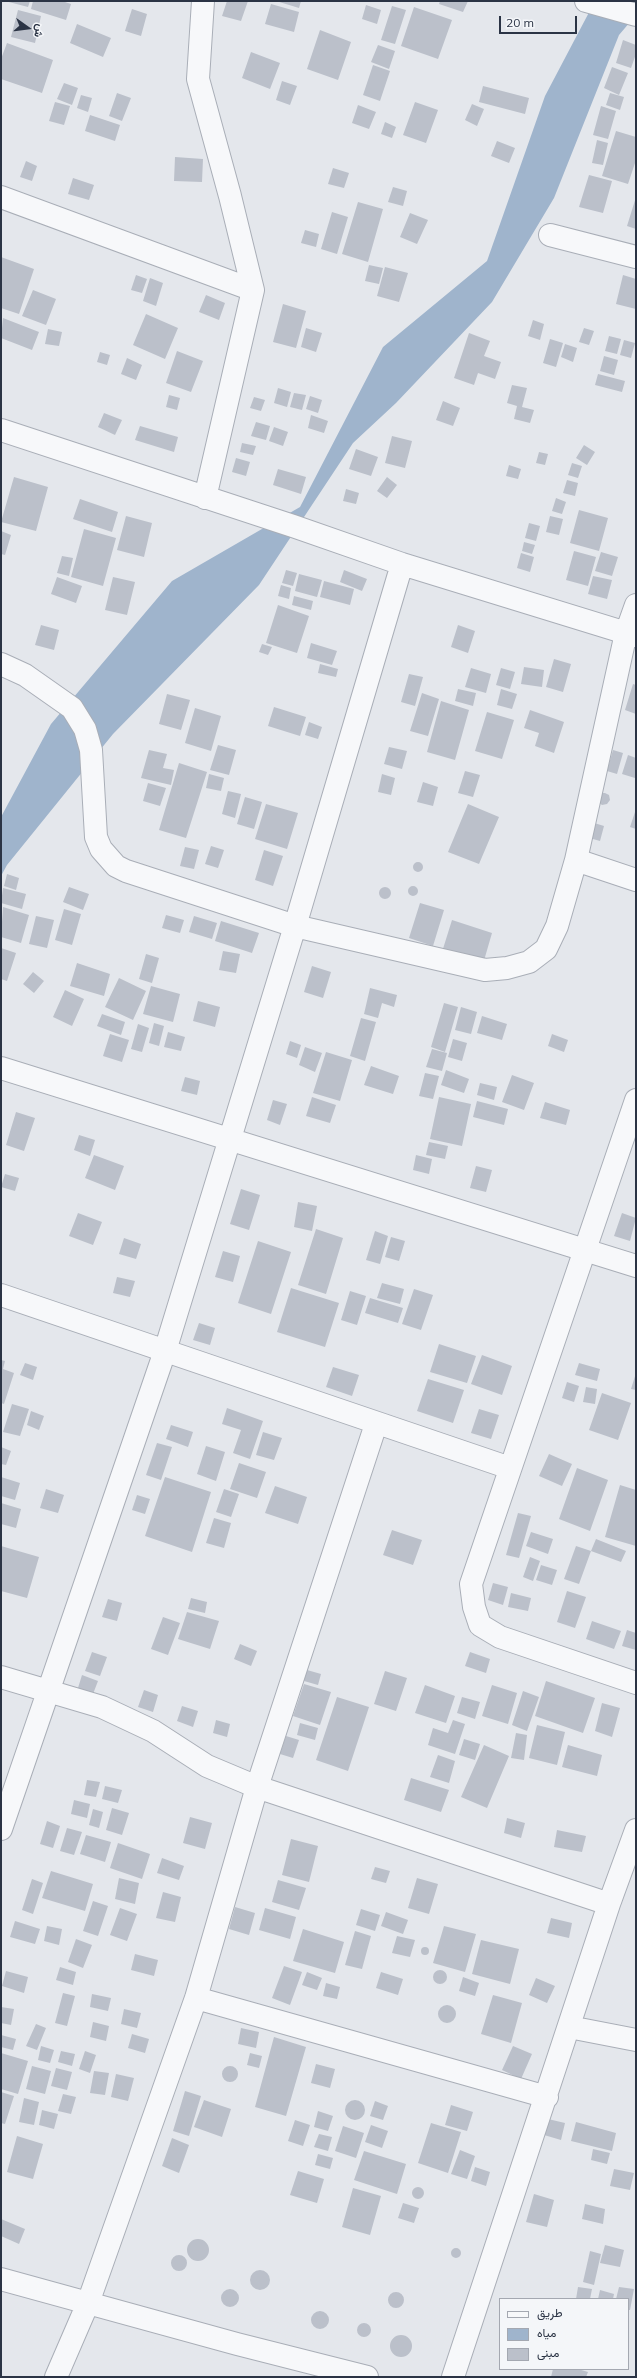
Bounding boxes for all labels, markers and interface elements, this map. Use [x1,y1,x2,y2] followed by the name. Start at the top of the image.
[8,8,48,48] north arrow
[501,8,579,34] scale bar
[506,15,534,30] text: 20 m
[31,23,48,39] text: ش
[499,2298,629,2370] legend
[537,2305,562,2320] text: طريق
[537,2325,556,2340] text: مياه
[537,2345,559,2360] text: مبنى

